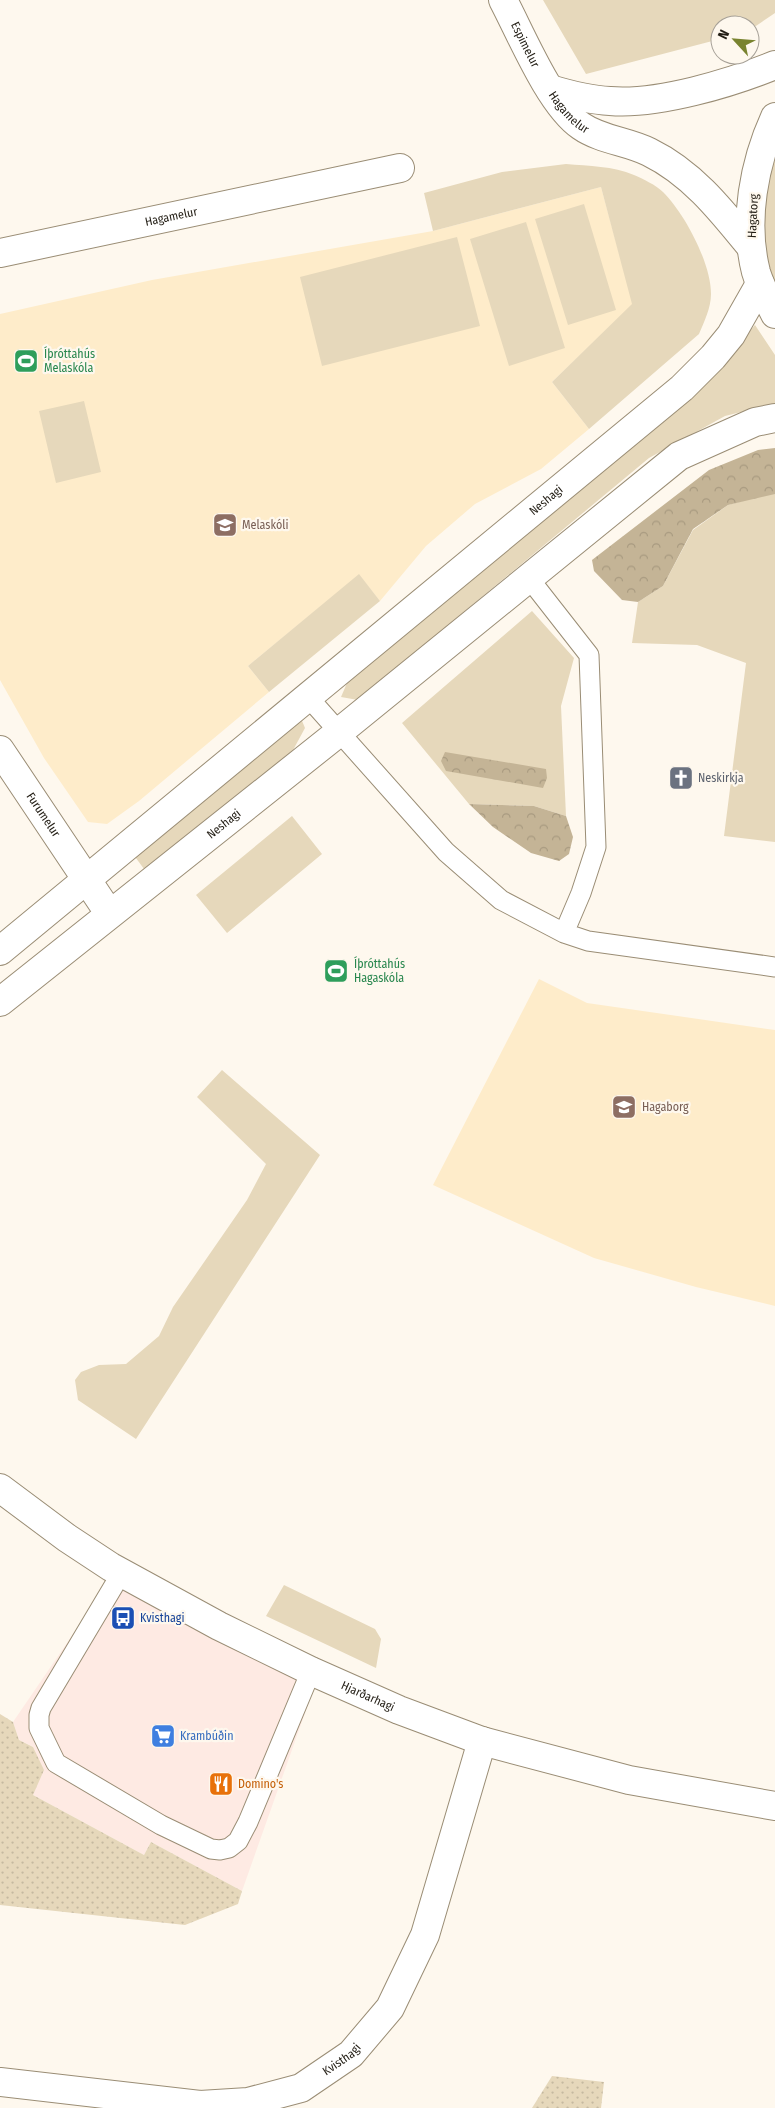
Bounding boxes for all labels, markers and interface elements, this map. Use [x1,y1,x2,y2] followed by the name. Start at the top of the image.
[710,15,760,65] north arrow
[508,20,543,71] street label: Espimelur
[714,27,733,42] text: N
[546,89,592,137] street label: Hagamelur
[745,193,761,238] street label: Hagatorg
[144,204,199,229] street label: Hagamelur
[44,346,95,375] place label: Íþróttahús Melaskóla
[13,348,39,374] sports icon: Íþróttahús Melaskóla
[526,482,566,518] street label: Neshagi
[212,512,238,538] school or university icon: Melaskóli
[242,518,288,532] place label: Melaskóli
[668,765,694,791] church icon: Neskirkja
[698,771,744,785] place label: Neskirkja
[24,790,64,840] street label: Furumelur
[204,806,243,842] street label: Neshagi
[354,956,405,985] place label: Íþróttahús Hagaskóla
[323,958,349,984] sports icon: Íþróttahús Hagaskóla
[611,1094,637,1120] school or university icon: Hagaborg
[642,1100,689,1114] place label: Hagaborg
[110,1605,136,1631] bus stop icon: Kvisthagi
[140,1611,184,1625] place label: Kvisthagi
[339,1678,397,1714] street label: Hjarðarhagi
[150,1723,176,1749] supermarket icon: Krambúðin
[180,1729,233,1743] place label: Krambúðin
[208,1771,234,1797] restaurant icon: Domino's
[238,1777,283,1791] place label: Domino's
[320,2041,364,2078] street label: Kvisthagi

